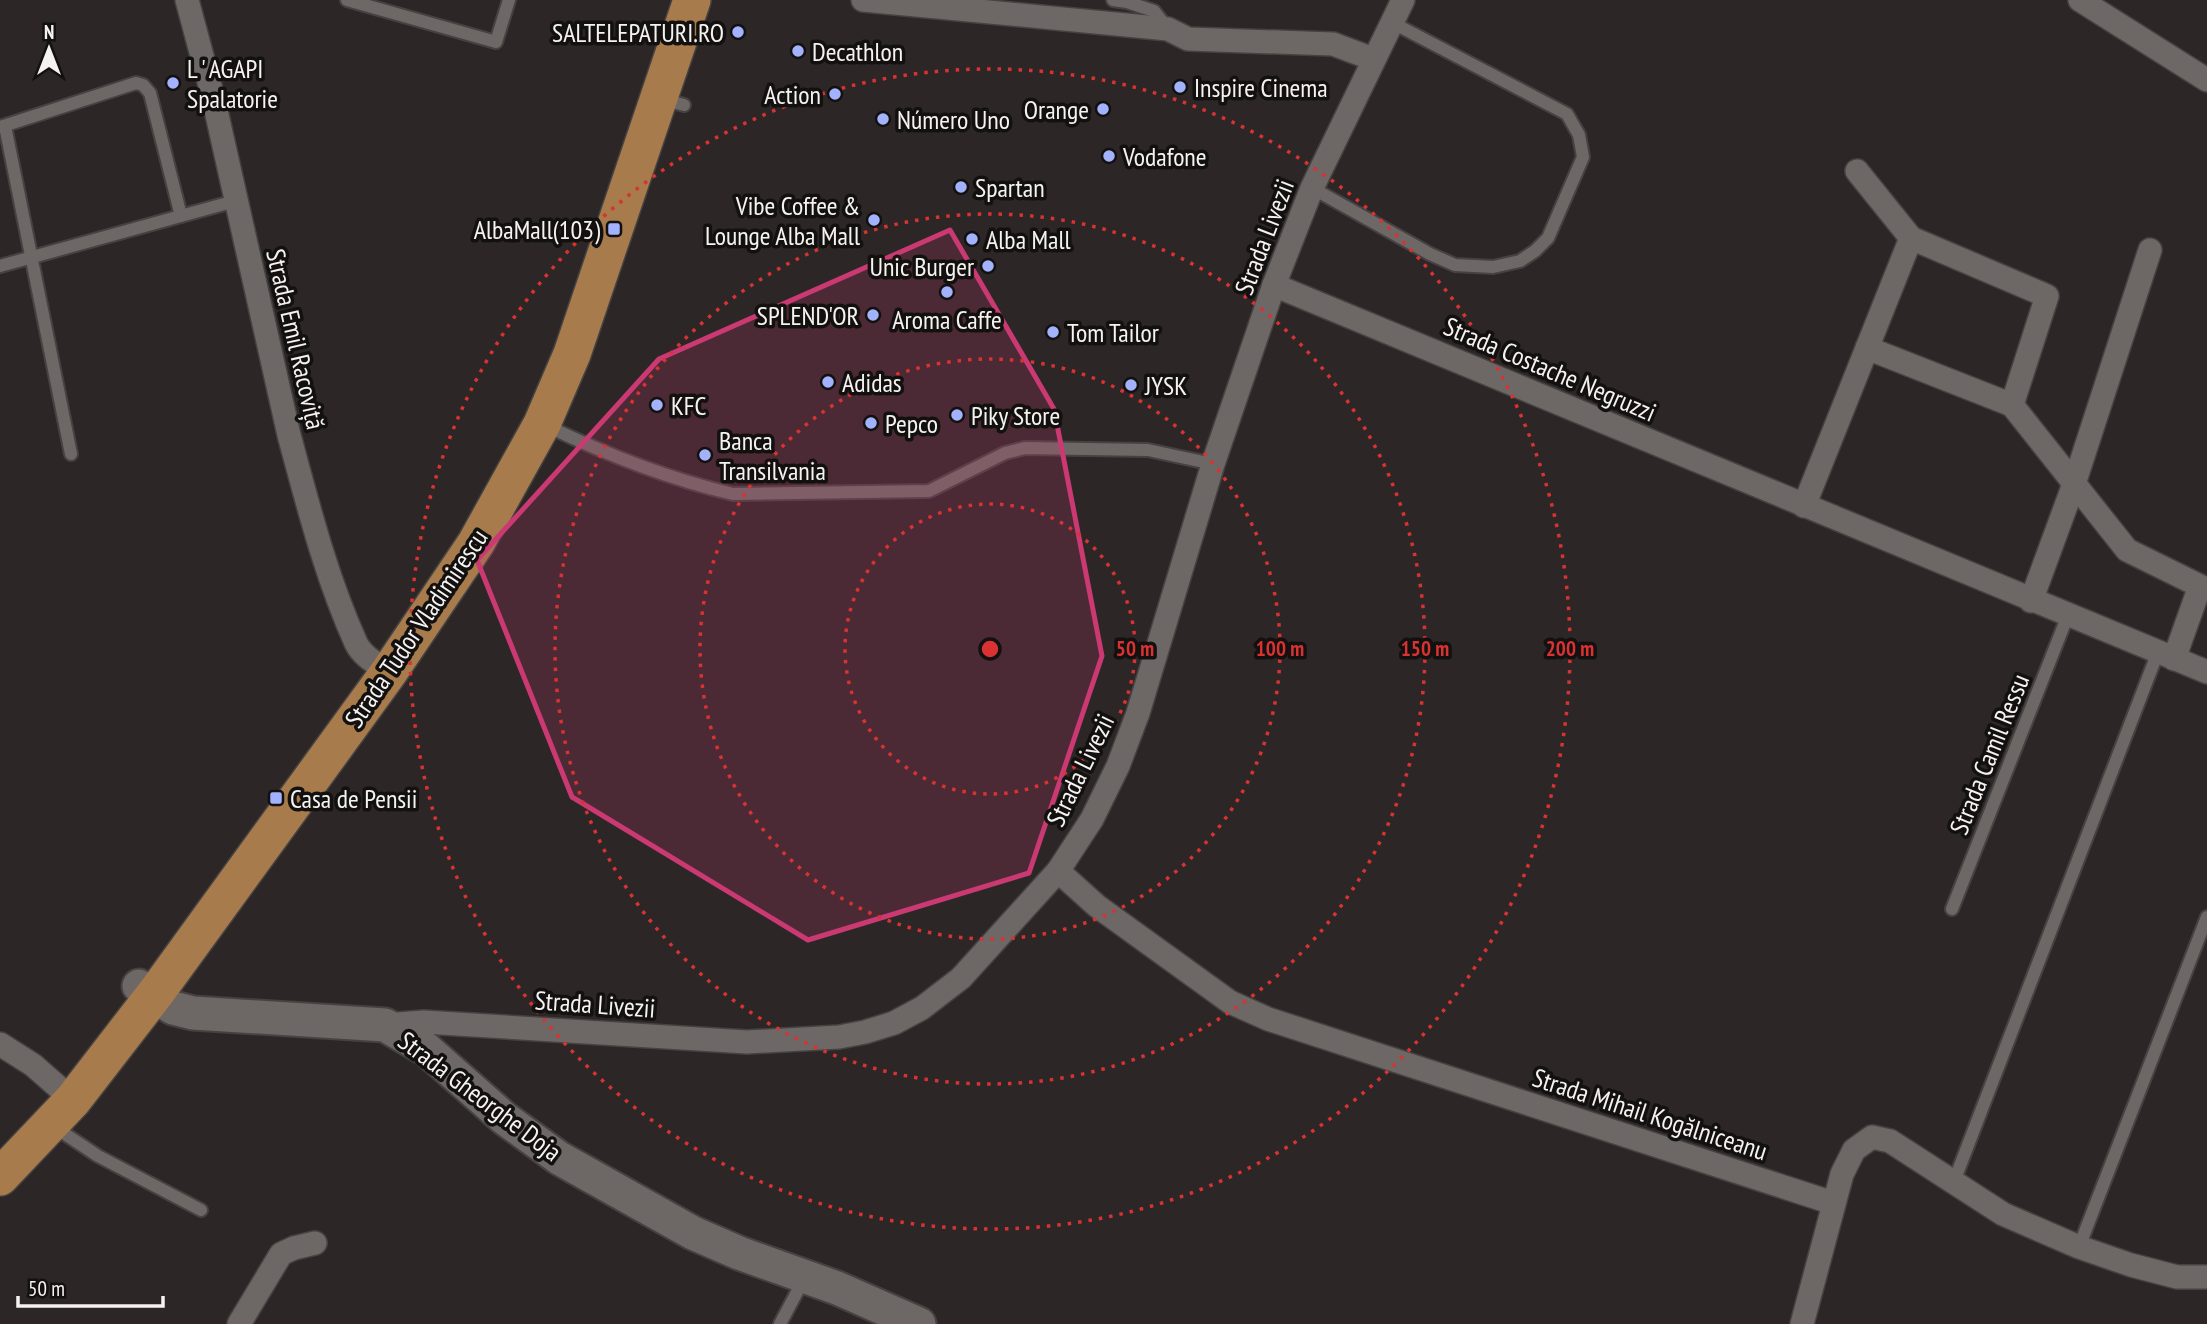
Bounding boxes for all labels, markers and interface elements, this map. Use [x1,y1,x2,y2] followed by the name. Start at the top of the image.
[14,14,84,84] north arrow
[552,16,724,49] place label: SALTELEPATURI.RO
[44,20,54,44] text: N
[730,24,746,40] marker: SALTELEPATURI.RO
[812,35,903,68] place label: Decathlon
[790,43,806,59] marker: Decathlon
[187,52,278,115] place label: L ' AGAPI Spalatorie
[1194,71,1328,104] place label: Inspire Cinema
[165,75,181,91] marker: L ' AGAPI Spalatorie
[764,78,821,111] place label: Action
[1172,79,1188,95] marker: Inspire Cinema
[827,86,843,102] marker: Action
[1024,93,1089,126] place label: Orange
[1095,101,1111,117] marker: Orange
[897,103,1010,136] place label: Número Uno
[875,111,891,127] marker: Número Uno
[1122,140,1207,173] place label: Vodafone
[1101,148,1117,164] marker: Vodafone
[975,171,1045,204] place label: Spartan
[1227,175,1301,299] street label: Strada Livezii
[953,179,969,195] marker: Spartan
[705,189,860,252] place label: Vibe Coffee & Lounge Alba Mall
[866,212,882,228] marker: Vibe Coffee & Lounge Alba Mall
[474,213,600,246] place label: AlbaMall(103)
[606,221,622,237] marker: AlbaMall(103)
[986,223,1071,256] place label: Alba Mall
[964,231,980,247] marker: Alba Mall
[259,246,333,432] street label: Strada Emil Racoviță
[869,250,974,283] place label: Unic Burger
[980,258,996,274] marker: Unic Burger
[939,284,955,300] marker: Aroma Caffe
[757,299,859,332] place label: SPLEND'OR
[892,303,1002,336] place label: Aroma Caffe
[865,307,881,323] marker: SPLEND'OR
[1439,309,1661,429] street label: Strada Costache Negruzzi
[1067,316,1159,349] place label: Tom Tailor
[1045,324,1061,340] marker: Tom Tailor
[842,366,902,399] place label: Adidas
[1144,369,1187,402] place label: JYSK
[820,374,836,390] marker: Adidas
[1123,377,1139,393] marker: JYSK
[671,389,707,422] place label: KFC
[649,397,665,413] marker: KFC
[971,399,1060,432] place label: Piky Store
[885,407,938,440] place label: Pepco
[949,407,965,423] marker: Piky Store
[863,415,879,431] marker: Pepco
[719,424,826,487] place label: Banca Transilvania
[697,447,713,463] marker: Banca Transilvania
[337,522,495,734] street label: Strada Tudor Vladimirescu
[1116,635,1154,662] text: 50 m
[1256,635,1304,662] text: 100 m
[1401,635,1449,662] text: 150 m
[1546,635,1594,662] text: 200 m
[978,637,1002,661] centre of rings
[1942,669,2036,839] street label: Strada Camil Ressu
[1039,709,1121,831] street label: Strada Livezii
[290,782,417,815] place label: Casa de Pensii
[268,790,284,806] marker: Casa de Pensii
[534,983,656,1025] street label: Strada Livezii
[392,1024,568,1168] street label: Strada Gheorghe Doja
[1529,1061,1771,1167] street label: Strada Mihail Kogălniceanu
[18,1264,163,1308] scale bar
[28,1275,65,1302] text: 50 m

